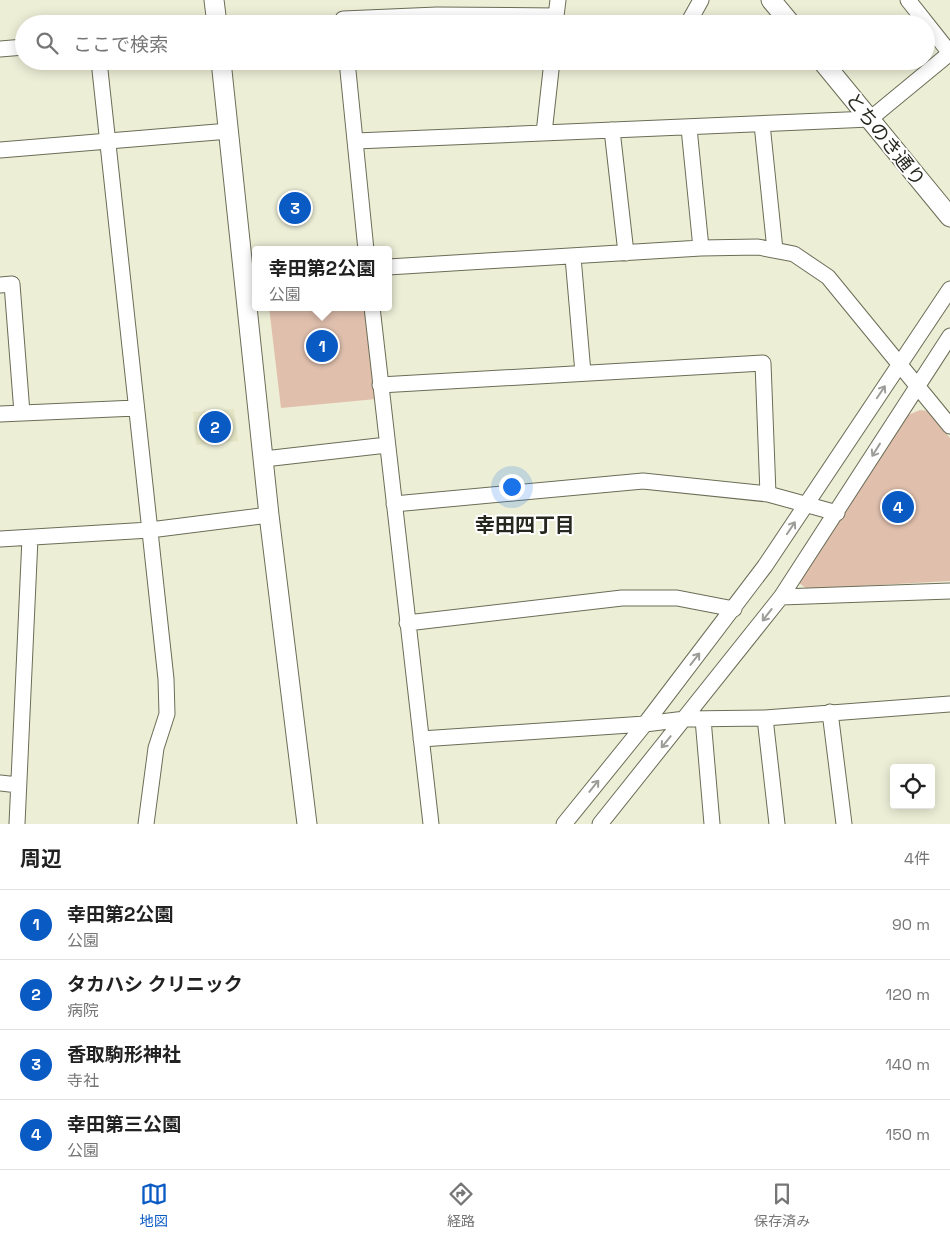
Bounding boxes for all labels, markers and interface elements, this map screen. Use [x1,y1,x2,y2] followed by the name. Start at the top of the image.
[15,15,935,70] search box
[33,29,61,57] icon: search
[73,32,168,57] text: ここで検索
[840,87,931,191] street label: とちのき通り
[279,189,311,227] pin: 3
[252,246,392,311] popup
[269,256,375,281] text: 幸田第2公園
[269,284,301,305] text: 公園
[306,327,338,365] pin: 1
[876,386,886,400] one-way arrow
[199,408,231,446] pin: 2
[871,443,881,457] one-way arrow
[499,474,525,500] your location
[882,488,914,526] pin: 4
[475,512,575,538] district label: 幸田四丁目
[786,521,796,535] one-way arrow
[762,608,773,621] one-way arrow
[690,653,701,666] one-way arrow
[661,735,672,748] one-way arrow
[890,764,935,809] map controls
[890,764,935,809] button: locate
[589,780,600,793] one-way arrow
[20,845,62,872] text: 周辺
[904,848,930,869] text: 4件
[67,902,173,927] text: 幸田第2公園
[32,914,40,935] text: 1
[892,914,930,935] text: 90 m
[67,930,99,951] text: 公園
[67,972,243,997] text: タカハシ クリニック
[31,984,41,1005] text: 2
[886,984,930,1005] text: 120 m
[67,1000,99,1021] text: 病院
[67,1042,181,1067] text: 香取駒形神社
[31,1054,41,1075] text: 3
[885,1054,930,1075] text: 140 m
[67,1070,99,1091] text: 寺社
[67,1112,181,1137] text: 幸田第三公園
[31,1124,41,1145] text: 4
[886,1124,930,1145] text: 150 m
[67,1140,99,1161] text: 公園
[140,1180,168,1230] tab: 地図
[447,1180,475,1230] tab: 経路
[754,1180,810,1230] tab: 保存済み

